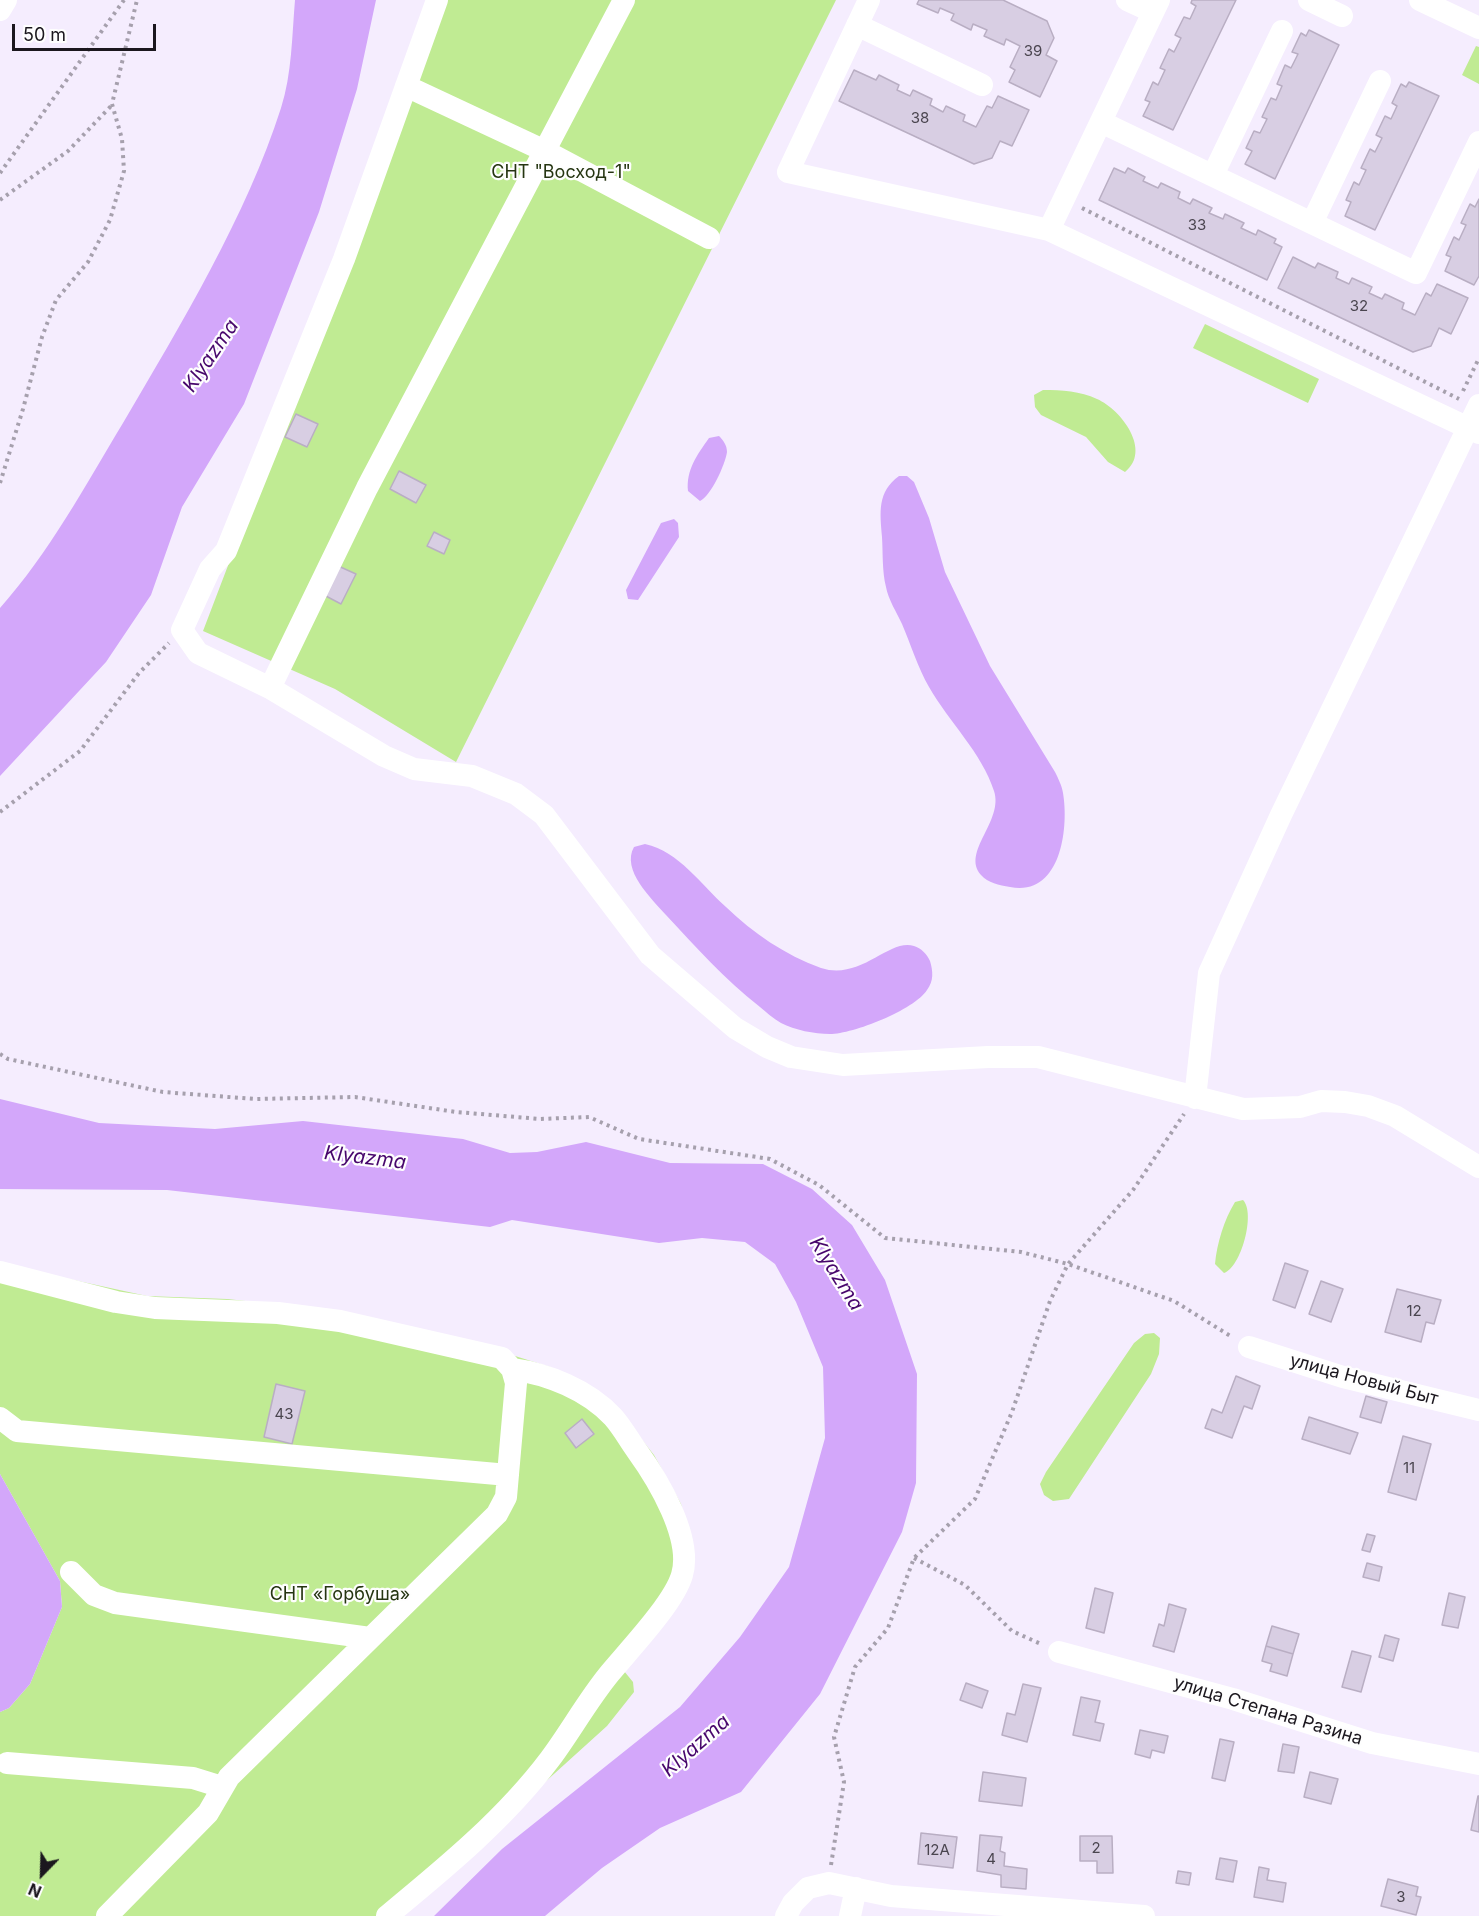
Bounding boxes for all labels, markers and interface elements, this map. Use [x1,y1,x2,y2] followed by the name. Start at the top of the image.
[15,12,159,50] scale bar
[23,24,66,45] text: 50 m
[1024,42,1042,60] house number: 39
[911,109,929,127] house number: 38
[491,162,631,184] park label: СНТ "Восход-1"
[1188,216,1206,234] house number: 33
[1350,297,1368,315] house number: 32
[178,315,244,397] water label: Klyazma
[323,1141,407,1175] water label: Klyazma
[804,1233,868,1315] water label: Klyazma
[1406,1302,1422,1320] house number: 12
[1287,1350,1441,1410] street label: улица Новый Быт
[275,1405,293,1423] house number: 43
[1403,1459,1415,1477] house number: 11
[270,1584,410,1606] park label: СНТ «Горбуша»
[1171,1672,1365,1750] street label: улица Степана Разина
[657,1710,735,1782] water label: Klyazma
[1091,1839,1101,1857] house number: 2
[924,1841,950,1859] house number: 12А
[12,1844,72,1904] north arrow
[986,1850,996,1868] house number: 4
[25,1879,44,1902] text: N
[1396,1888,1406,1906] house number: 3

